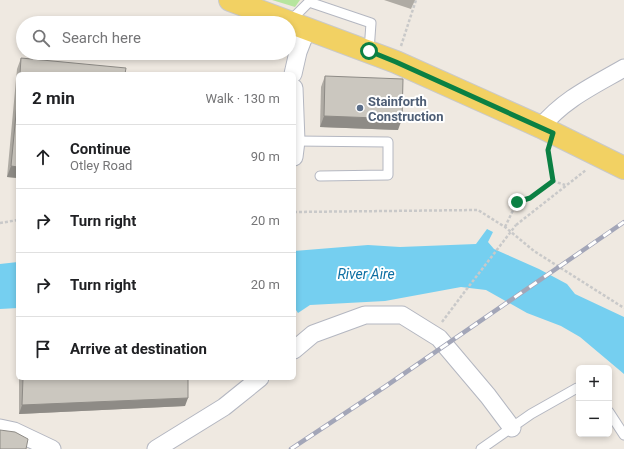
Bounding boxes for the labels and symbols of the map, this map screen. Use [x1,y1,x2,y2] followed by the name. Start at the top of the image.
[360,42,378,60] route start
[368,94,444,124] place label: Stainforth Construction
[355,103,365,113] marker: Stainforth Construction
[508,193,526,211] route end
[337,266,395,282] water label: River Aire

